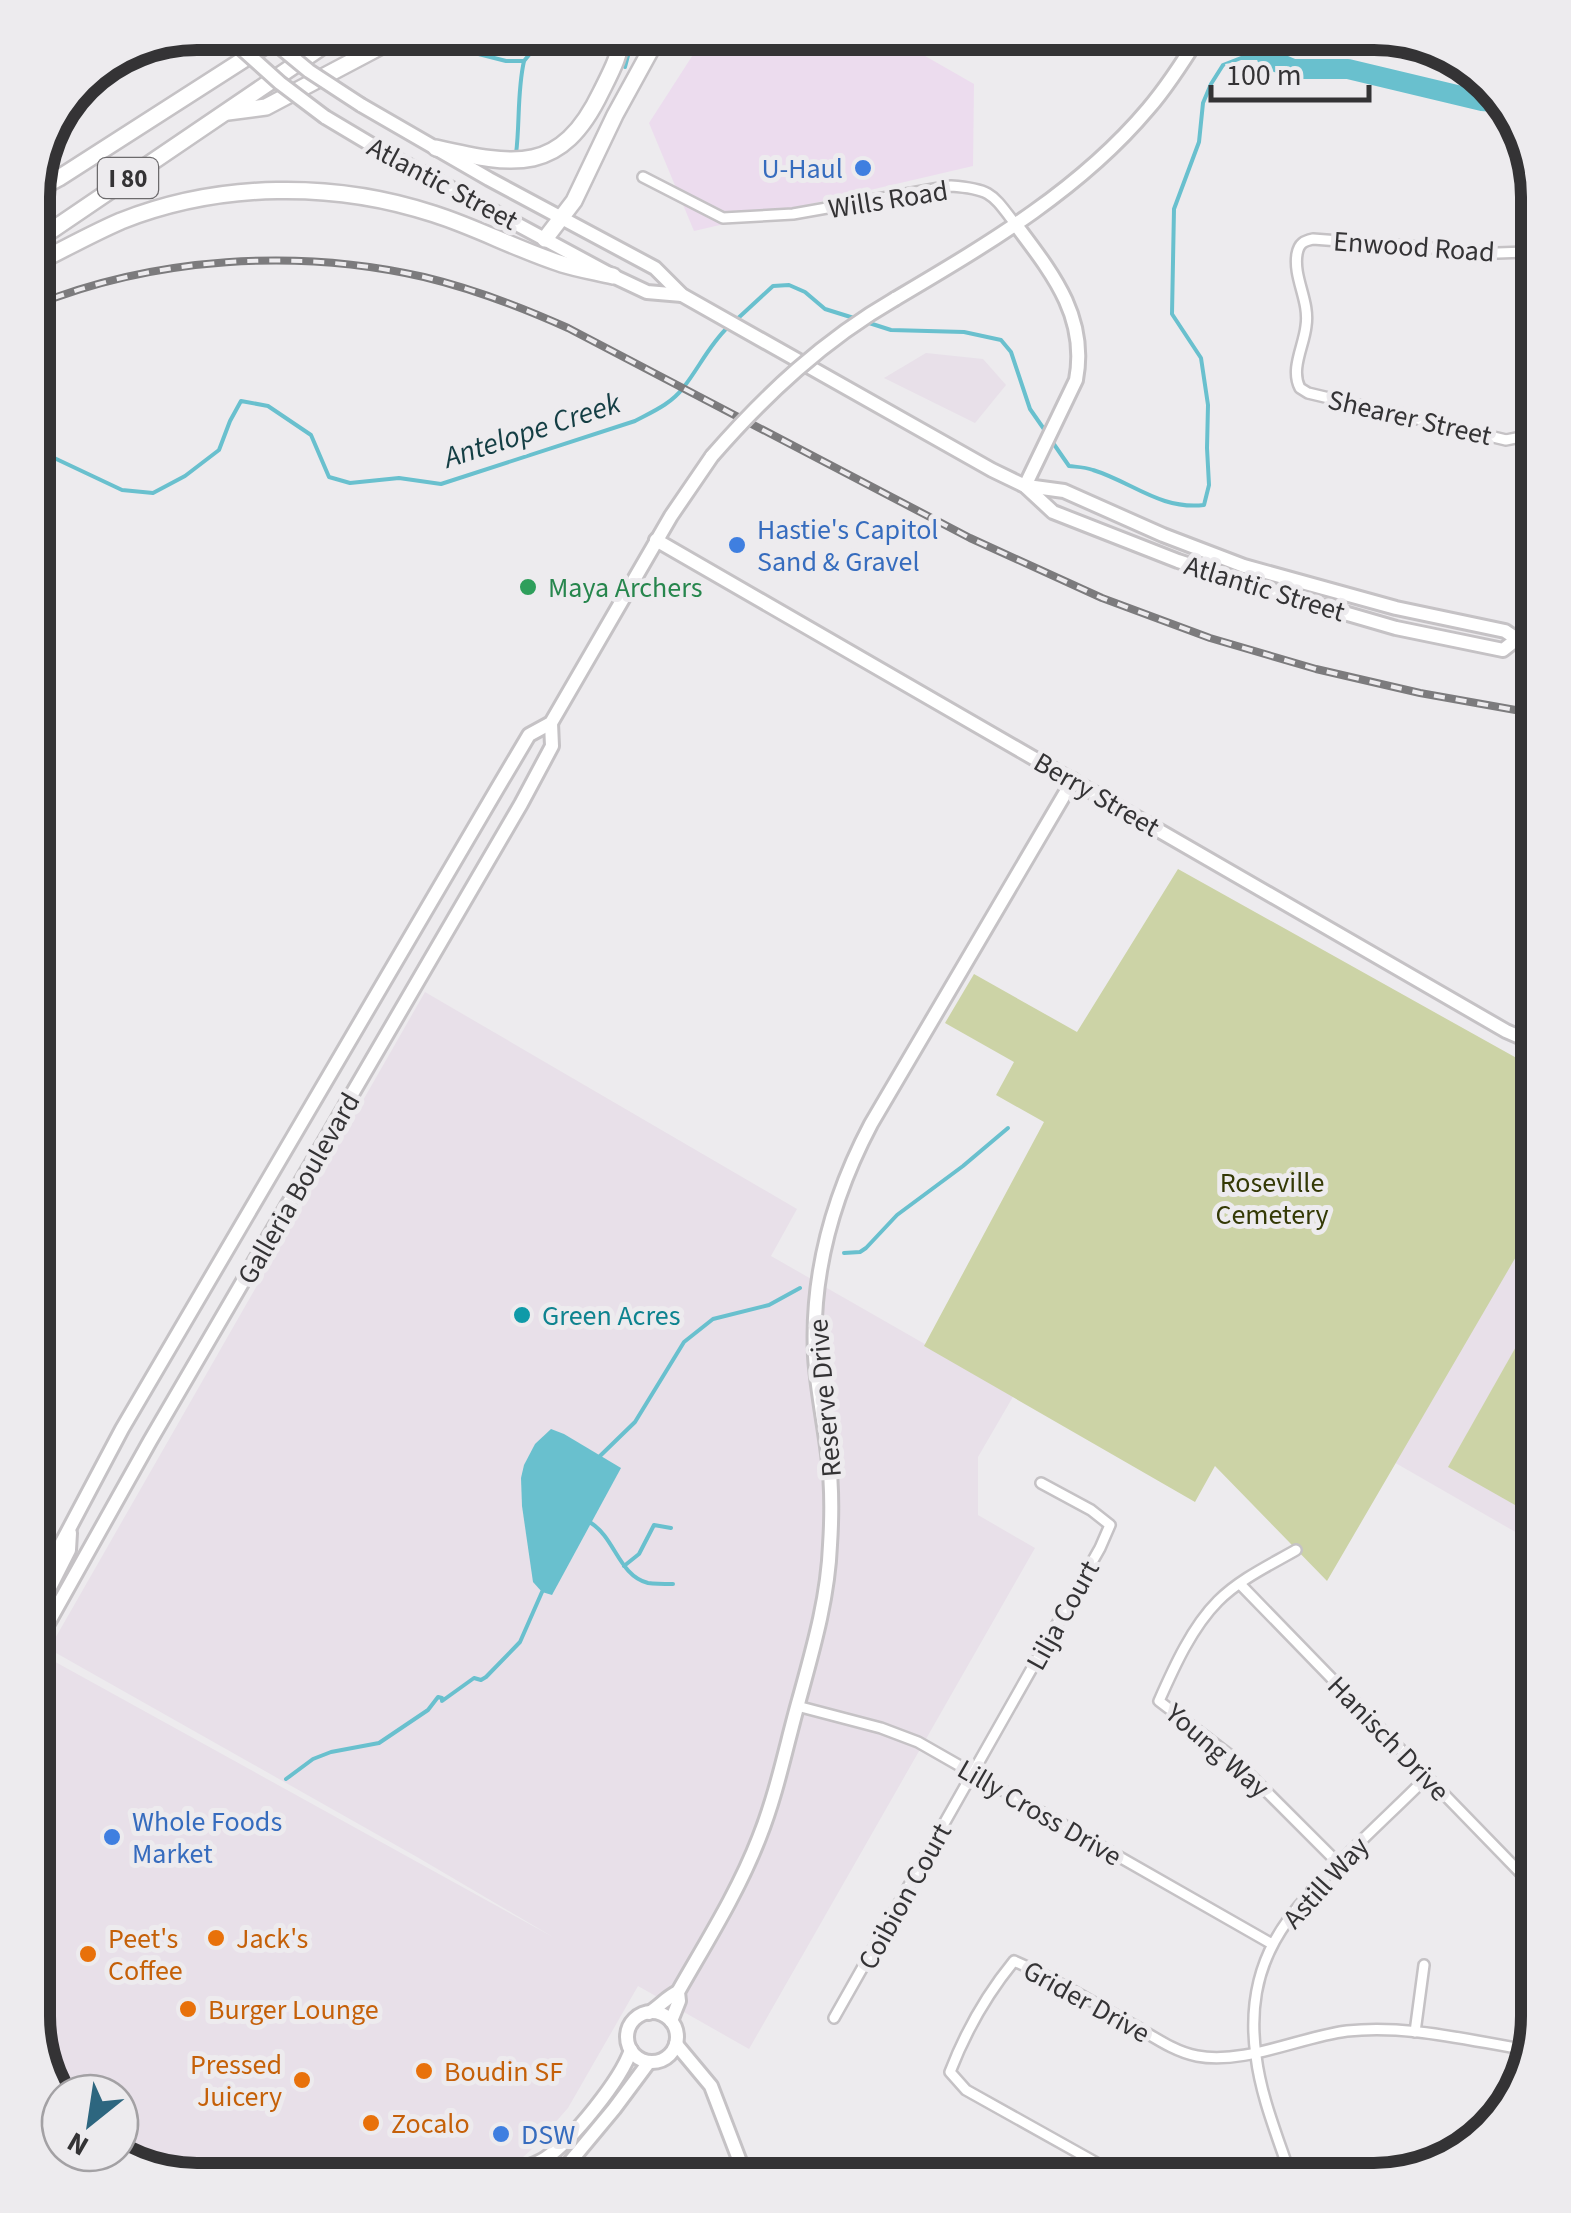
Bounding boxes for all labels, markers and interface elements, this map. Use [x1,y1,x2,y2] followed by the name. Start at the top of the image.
[1211,40,1368,102] scale bar
[1226,54,1302,97] text: 100 m
[360,127,526,241] street label: Atlantic Street
[761,149,843,189] place label: U-Haul
[852,157,874,179] marker: U-Haul
[98,158,158,198] road number: I 80
[825,171,951,229] street label: Wills Road
[1332,221,1496,273] street label: Enwood Road
[1324,380,1496,456] street label: Shearer Street
[436,381,627,480] water label: Antelope Creek
[757,510,938,582] place label: Hastie's Capitol Sand & Gravel
[726,534,748,556] marker: Hastie's Capitol Sand & Gravel
[1180,546,1350,632] street label: Atlantic Street
[548,568,703,608] place label: Maya Archers
[517,576,539,598] marker: Maya Archers
[1026,743,1167,847] street label: Berry Street
[228,1085,370,1292] street label: Galleria Boulevard
[1215,1163,1329,1235] park label: Roseville Cemetery
[542,1296,680,1336] place label: Green Acres
[511,1304,533,1326] marker: Green Acres
[798,1317,852,1479] street label: Reserve Drive
[1016,1553,1110,1678] street label: Lilja Court
[1318,1667,1458,1810] street label: Hanisch Drive
[1156,1694,1278,1807] street label: Young Way
[950,1750,1129,1876] street label: Lilly Cross Drive
[132,1802,282,1874] place label: Whole Foods Market
[848,1815,962,1977] street label: Coibion Court
[101,1826,123,1848] marker: Whole Foods Market
[1273,1828,1378,1938] street label: Astill Way
[108,1919,183,1991] place label: Peet's Coffee
[236,1919,308,1959] place label: Jack's
[205,1927,227,1949] marker: Jack's
[77,1943,99,1965] marker: Peet's Coffee
[1016,1951,1157,2053] street label: Grider Drive
[208,1990,379,2030] place label: Burger Lounge
[177,1998,199,2020] marker: Burger Lounge
[190,2045,282,2117] place label: Pressed Juicery
[444,2052,563,2092] place label: Boudin SF
[413,2060,435,2082] marker: Boudin SF
[291,2069,313,2091] marker: Pressed Juicery
[40,2073,140,2173] north arrow
[391,2104,470,2144] place label: Zocalo
[360,2112,382,2134] marker: Zocalo
[521,2115,575,2155] place label: DSW
[60,2122,96,2166] text: N
[490,2123,512,2145] marker: DSW

